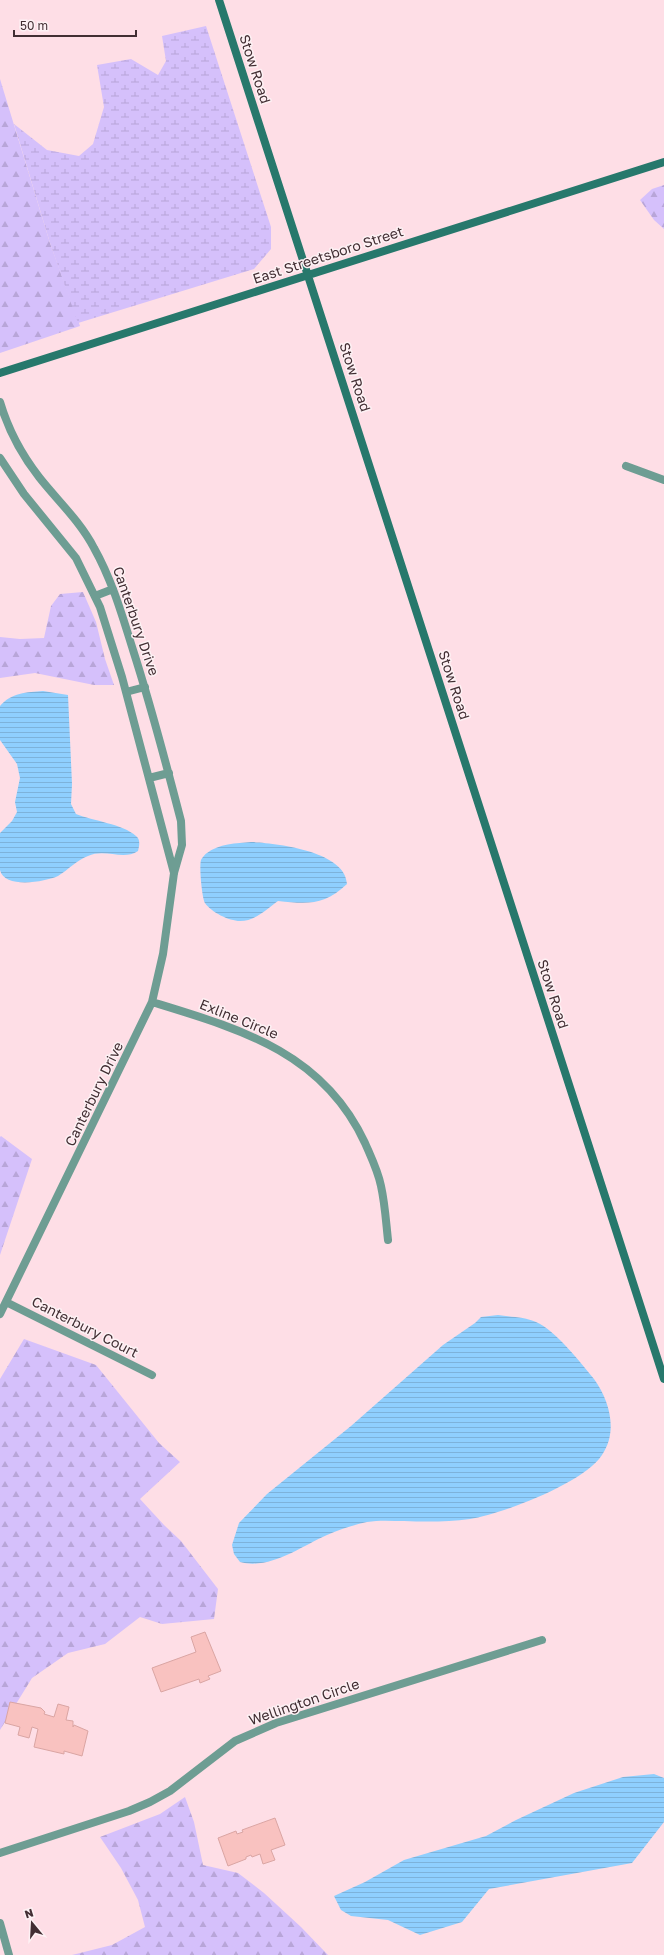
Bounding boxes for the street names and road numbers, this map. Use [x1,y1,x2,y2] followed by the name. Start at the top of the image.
[236,32,275,106] street label: Stow Road
[250,222,405,287] street label: East Streetsboro Street
[336,340,375,414] street label: Stow Road
[110,564,163,678] street label: Canterbury Drive
[435,648,474,722] street label: Stow Road
[534,957,573,1031] street label: Stow Road
[197,995,281,1042] street label: Exline Circle
[61,1039,126,1149] street label: Canterbury Drive
[29,1292,141,1361] street label: Canterbury Court
[246,1675,361,1728] street label: Wellington Circle

